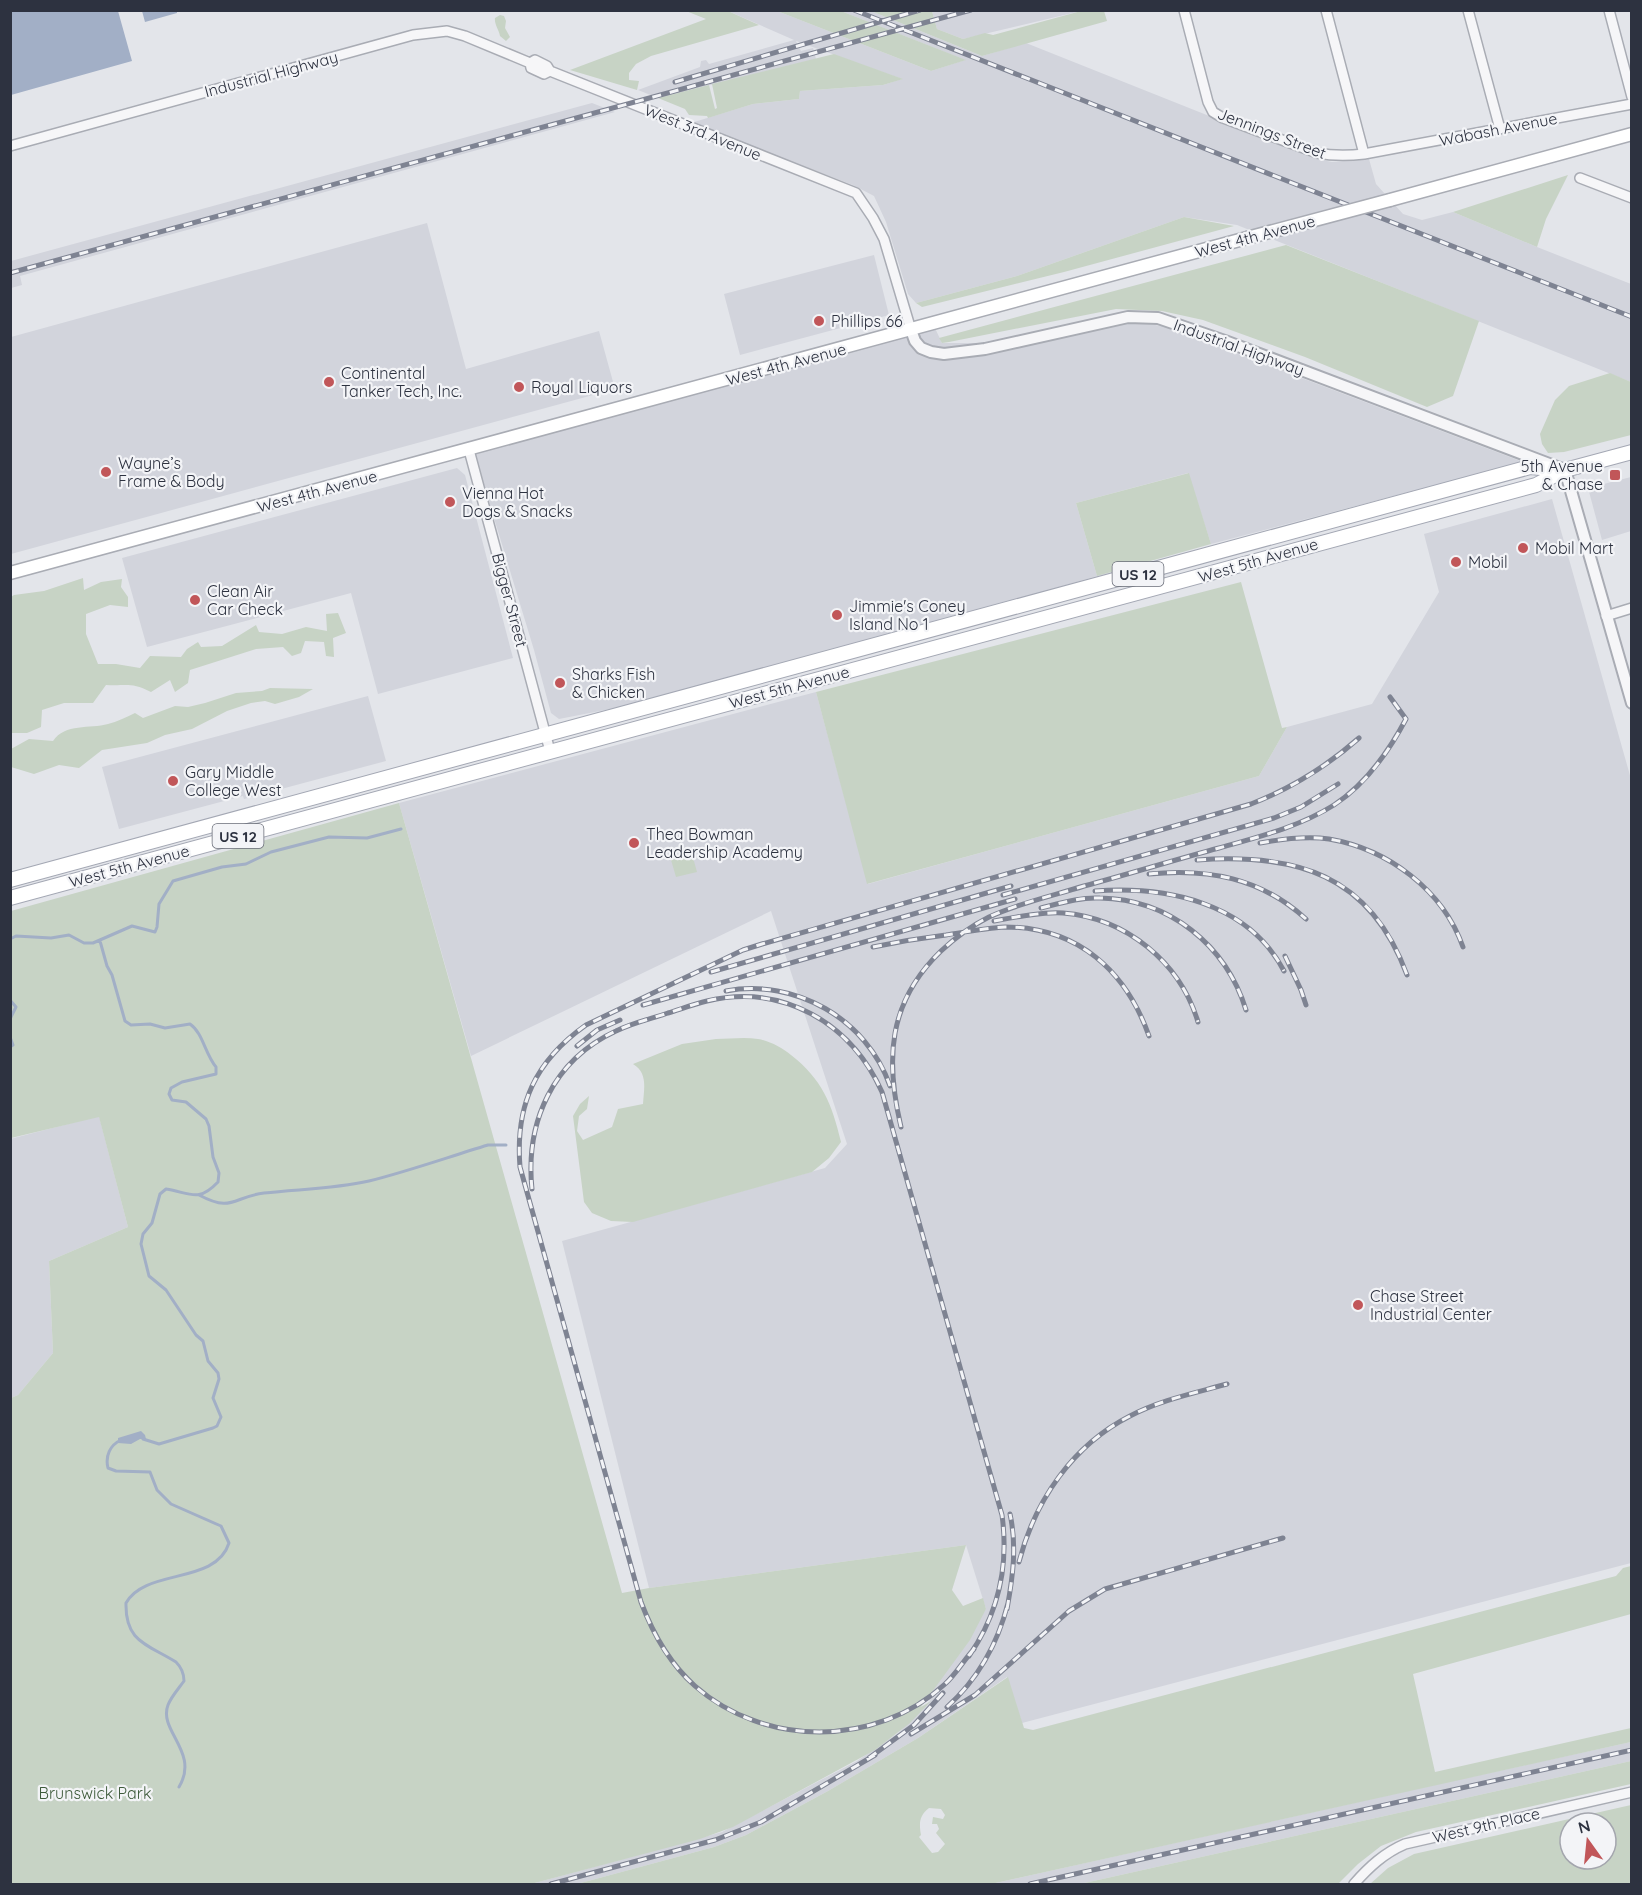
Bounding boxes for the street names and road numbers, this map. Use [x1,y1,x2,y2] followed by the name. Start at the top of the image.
[202,47,340,101] street label: Industrial Highway
[642,99,764,165] street label: West 3rd Avenue
[1215,103,1329,163] street label: Jennings Street
[1437,108,1559,150] street label: Wabash Avenue
[1193,210,1317,262] street label: West 4th Avenue
[1171,314,1307,380] street label: Industrial Highway
[724,338,848,390] street label: West 4th Avenue
[255,465,379,517] street label: West 4th Avenue
[1196,533,1320,587] street label: West 5th Avenue
[488,551,532,649] street label: Bigger Street
[1112,562,1164,586] road number: US 12
[727,661,851,713] street label: West 5th Avenue
[212,824,264,848] road number: US 12
[67,840,191,892] street label: West 5th Avenue
[1430,1803,1542,1847] street label: West 9th Place

